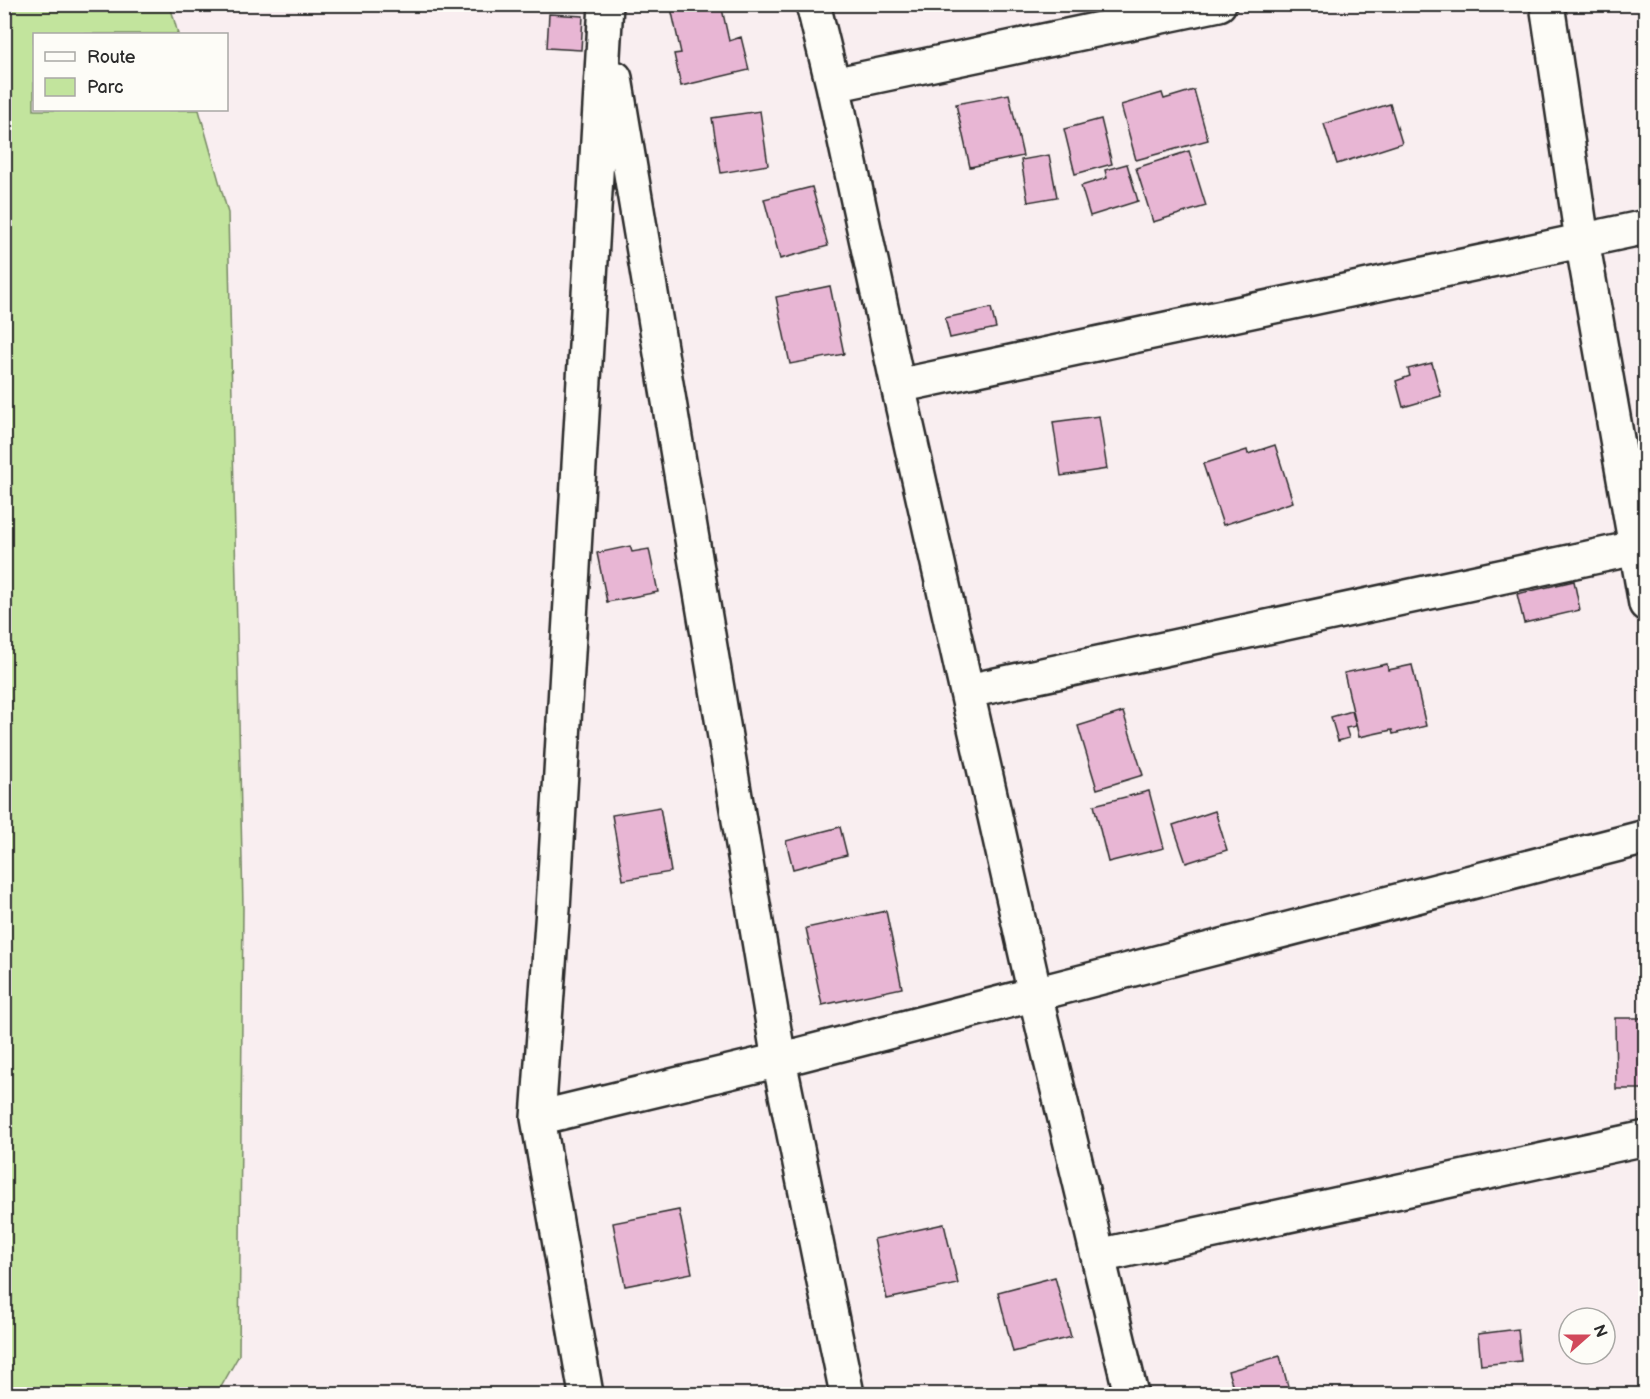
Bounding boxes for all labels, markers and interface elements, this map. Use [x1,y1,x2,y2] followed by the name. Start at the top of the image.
[33,33,228,111] legend
[87,47,136,68] text: Route
[87,77,124,98] text: Parc
[1557,1306,1617,1366] north arrow
[1589,1322,1611,1340] text: N

